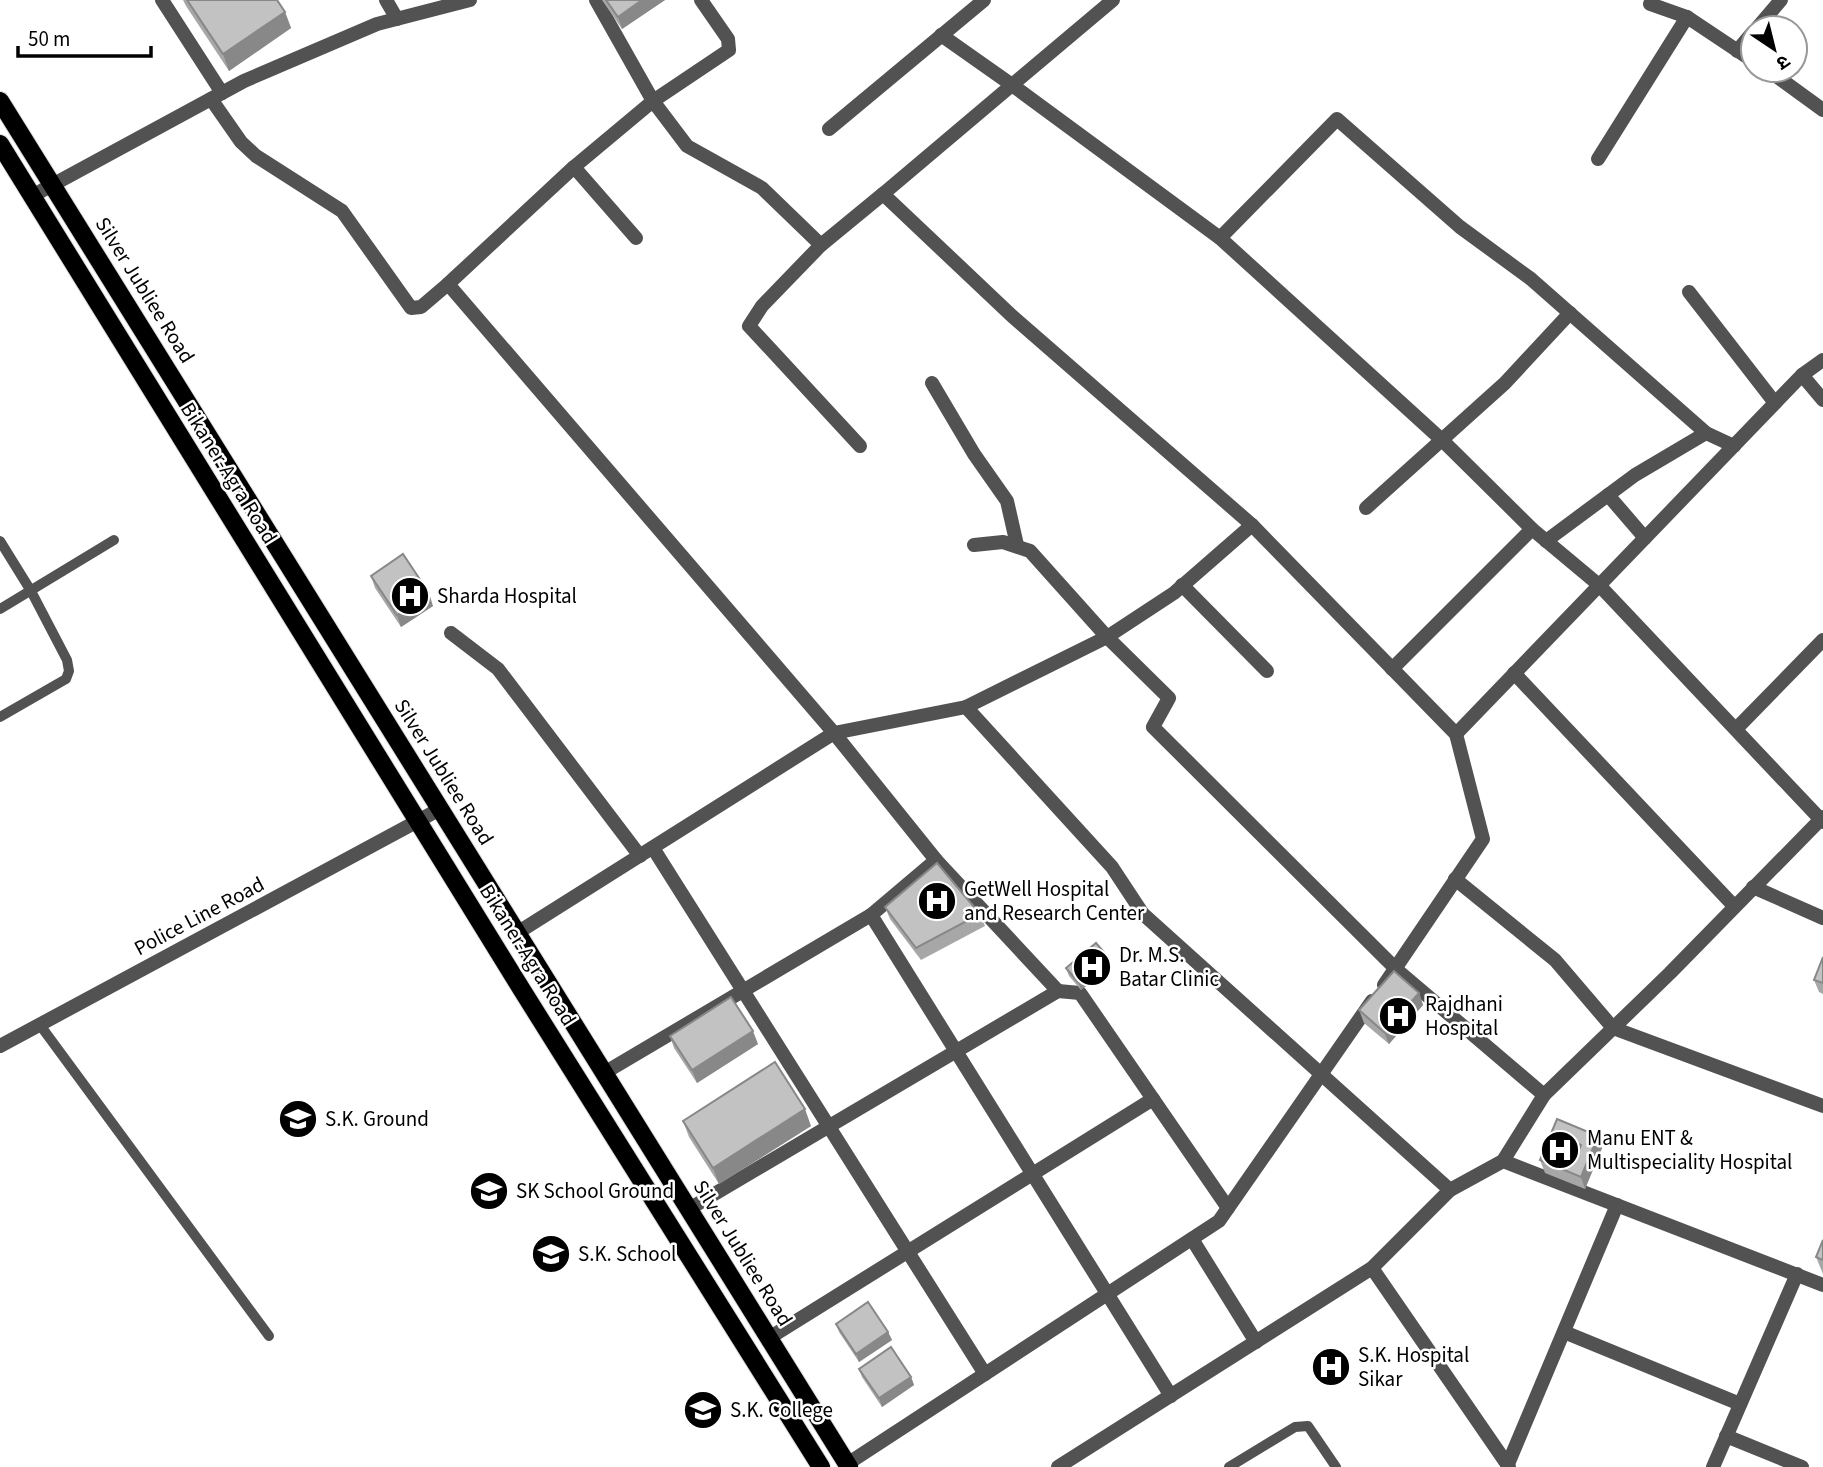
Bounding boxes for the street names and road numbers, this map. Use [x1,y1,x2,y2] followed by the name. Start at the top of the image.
[88,211,202,369] street label: Silver Jubliee Road
[173,396,285,550] street label: Bikaner-Agra Road
[387,693,501,851] street label: Silver Jubliee Road
[129,869,269,963] street label: Police Line Road
[472,878,584,1032] street label: Bikaner-Agra Road
[686,1174,800,1332] street label: Silver Jubliee Road

